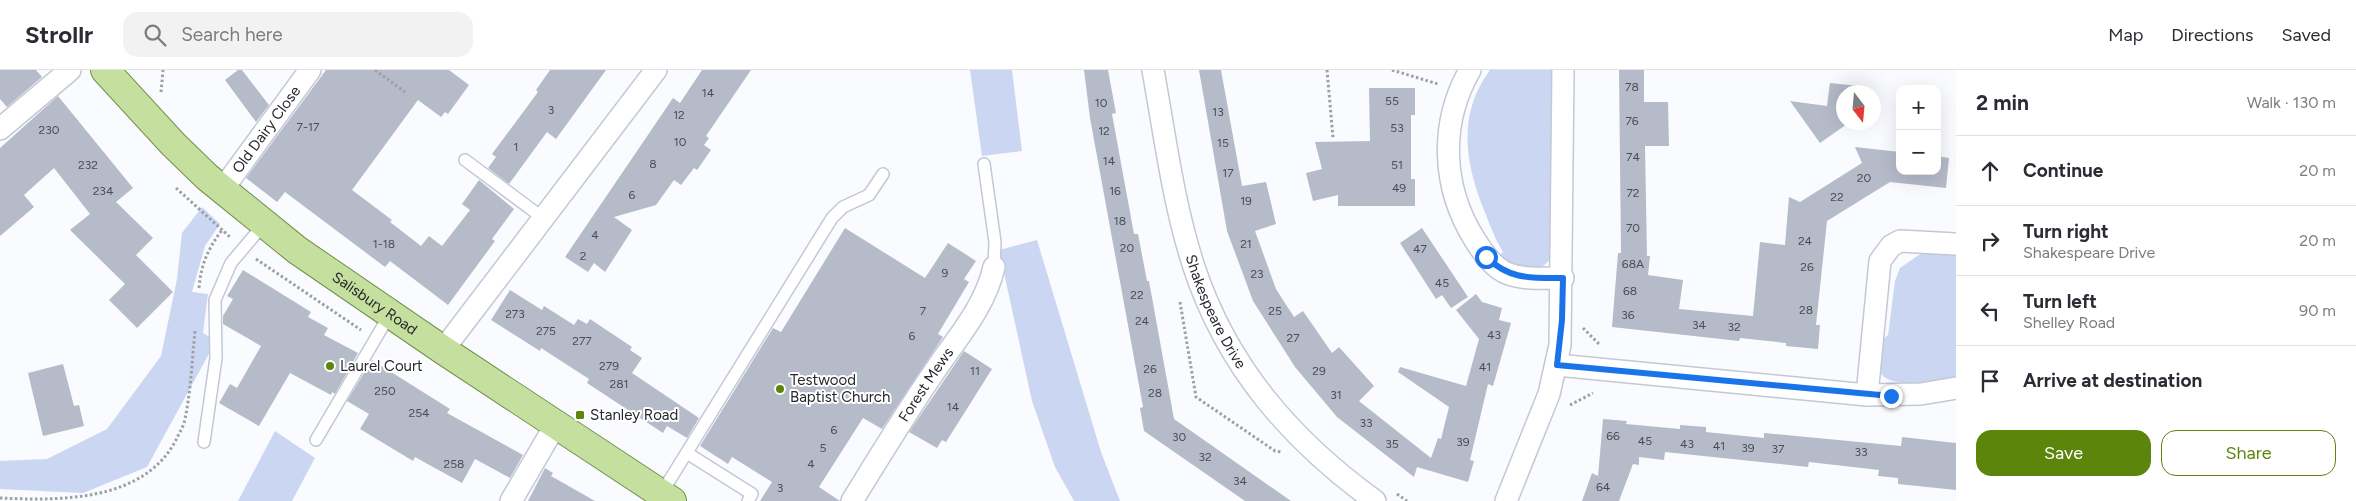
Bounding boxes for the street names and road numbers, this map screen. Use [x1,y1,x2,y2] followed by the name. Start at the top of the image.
[228,82,304,177] street label: Old Dairy Close
[1182,252,1250,372] street label: Shakespeare Drive
[329,268,421,339] street label: Salisbury Road
[895,344,957,425] street label: Forest Mews

